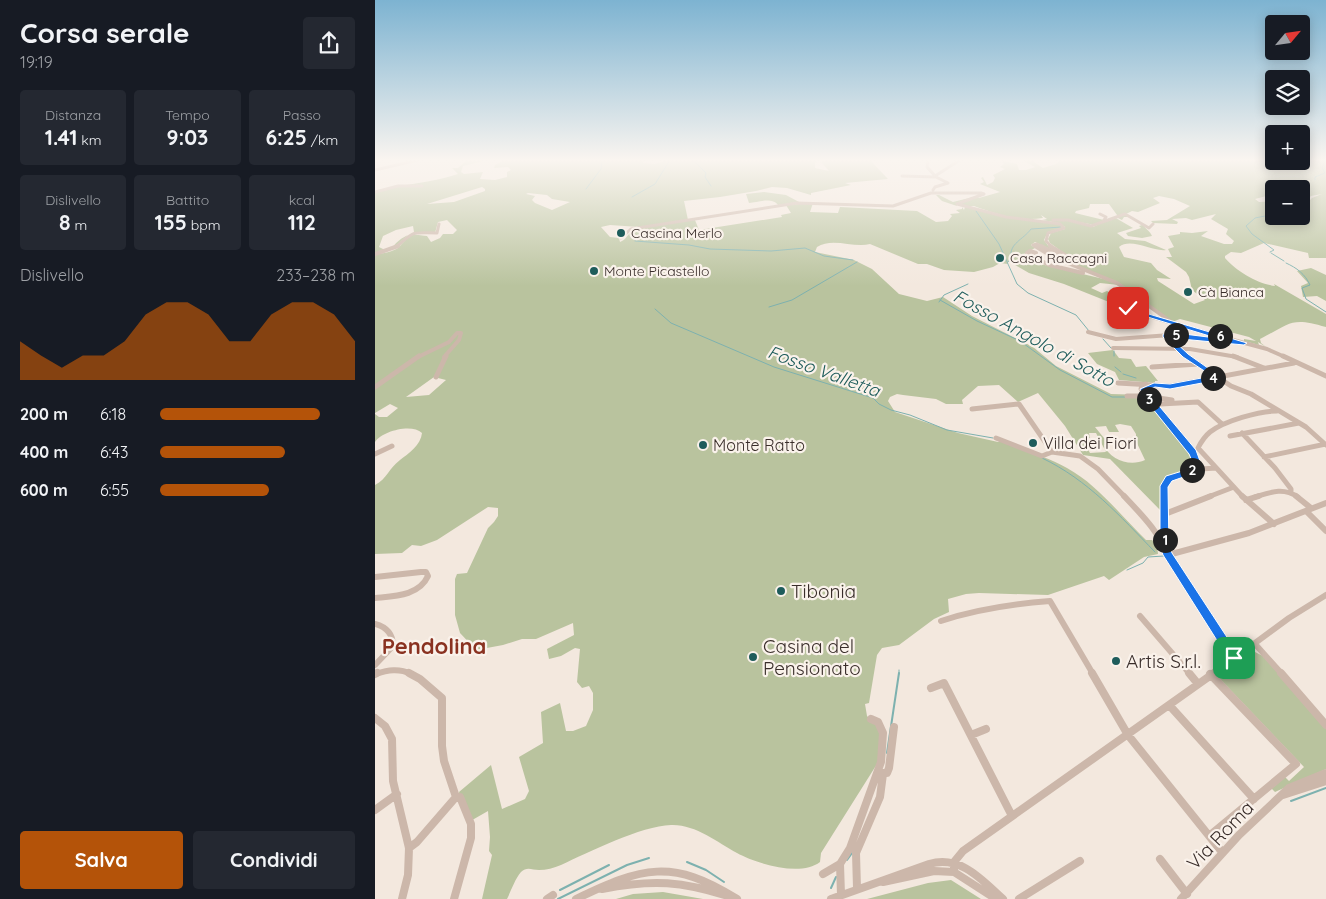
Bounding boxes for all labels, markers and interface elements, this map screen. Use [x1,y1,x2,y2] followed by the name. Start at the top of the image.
[20,15,190,50] text: Corsa serale
[1265,15,1310,60] north arrow
[1265,15,1310,225] map controls
[303,17,355,69] button: share
[20,52,53,72] text: 19:19
[1265,70,1310,115] button: layers
[45,106,101,124] text: Distanza
[165,106,210,124] text: Tempo
[283,106,321,124] text: Passo
[45,124,77,150] text: 1.41
[167,124,208,150] text: 9:03
[265,124,307,150] text: 6:25
[1265,125,1310,170] button: +
[77,131,102,149] text: km
[307,131,338,149] text: /km
[1265,180,1310,225] button: −
[45,191,101,209] text: Dislivello
[166,191,209,209] text: Battito
[289,191,315,209] text: kcal
[59,209,71,235] text: 8
[155,209,187,235] text: 155
[288,209,316,235] text: 112
[71,216,87,234] text: m
[187,216,220,234] text: bpm
[631,224,722,242] place label: Cascina Merlo
[615,227,627,239] marker: Cascina Merlo
[1010,249,1107,267] place label: Casa Raccagni
[994,252,1006,264] marker: Casa Raccagni
[604,262,710,280] place label: Monte Picastello
[20,265,84,285] text: Dislivello
[276,265,355,285] text: 233–238 m
[588,265,600,277] marker: Monte Picastello
[1198,283,1264,301] place label: Cà Bianca
[949,284,1120,392] water label: Fosso Angolo di Sotto
[1182,286,1194,298] marker: Cà Bianca
[1107,287,1149,329] pin
[1114,294,1142,322] icon: check
[1163,322,1189,348] pin: 5
[1207,324,1233,348] pin: 6
[1172,326,1181,344] text: 5
[1217,327,1224,345] text: 6
[765,340,884,402] water label: Fosso Valletta
[1201,366,1225,390] pin: 4
[1209,369,1218,387] text: 4
[1137,386,1161,412] pin: 3
[1146,390,1153,408] text: 3
[20,404,68,424] text: 200 m
[100,404,126,424] text: 6:18
[1043,433,1137,453] place label: Villa dei Fiori
[713,435,805,455] place label: Monte Ratto
[1027,437,1039,449] marker: Villa dei Fiori
[697,439,709,451] marker: Monte Ratto
[20,442,68,462] text: 400 m
[100,442,128,462] text: 6:43
[1179,458,1205,482] pin: 2
[1189,461,1196,479] text: 2
[20,480,68,500] text: 600 m
[100,480,129,500] text: 6:55
[1153,528,1177,552] pin: 1
[1163,531,1168,549] text: 1
[791,579,856,603] place label: Tibonia
[775,585,787,597] marker: Tibonia
[382,632,486,660] district label: Pendolina
[763,634,861,680] place label: Casina del Pensionato
[1213,637,1255,679] pin
[1220,644,1248,672] icon: arrive
[1126,649,1201,673] place label: Artis S.r.l.
[747,651,759,663] marker: Casina del Pensionato
[1110,655,1122,667] marker: Artis S.r.l.
[1181,796,1259,874] street label: Via Roma
[20,831,183,889] button: Salva
[193,831,355,889] button: Condividi

